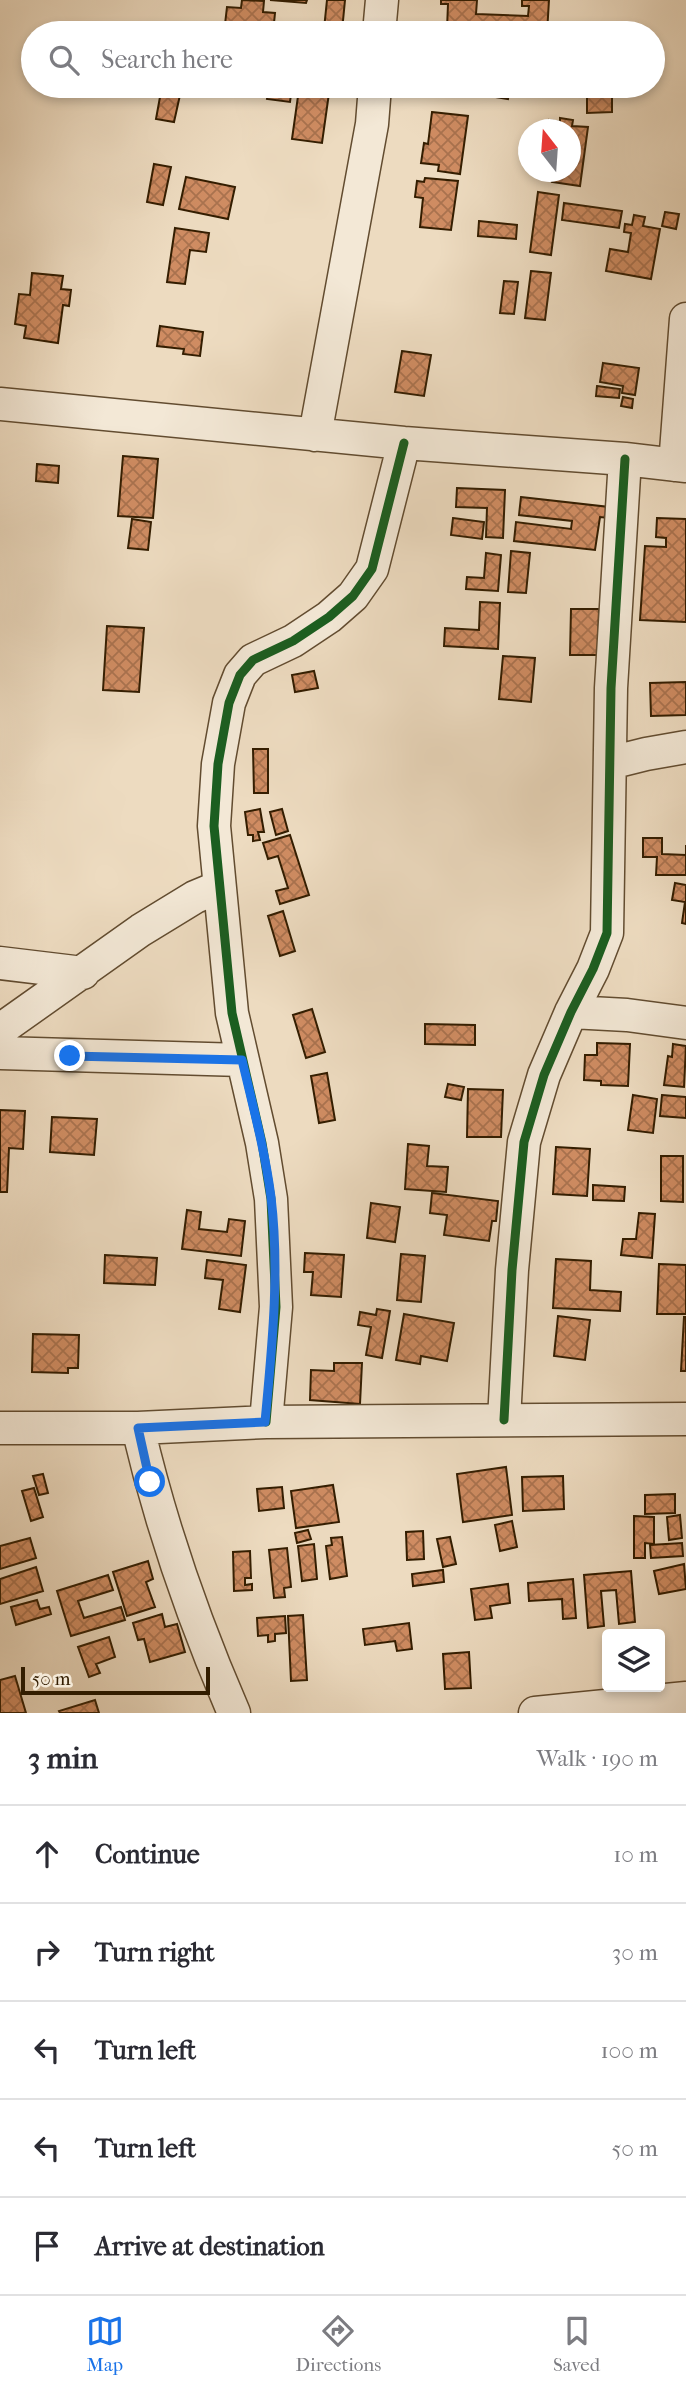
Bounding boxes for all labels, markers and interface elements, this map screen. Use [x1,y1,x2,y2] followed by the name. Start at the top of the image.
[21,21,665,98] search box
[45,41,83,79] icon: search
[101,44,233,75] text: Search here
[518,119,581,182] north arrow
[54,1040,85,1071] route end
[134,1466,165,1497] route start
[602,1629,665,1692] map controls
[602,1629,665,1692] button: layers
[21,1664,210,1696] scale bar
[32,1668,71,1690] text: 50 m
[28,1741,98,1776] text: 3 min
[537,1745,658,1772] text: Walk · 190 m
[28,1835,66,1873] icon: ahead
[95,1839,200,1870] text: Continue
[613,1841,658,1868] text: 10 m
[28,1933,66,1971] icon: right
[95,1937,215,1968] text: Turn right
[612,1939,658,1966] text: 30 m
[28,2031,66,2069] icon: left
[95,2035,196,2066] text: Turn left
[600,2037,658,2064] text: 100 m
[28,2129,66,2167] icon: left
[95,2133,196,2164] text: Turn left
[611,2135,658,2162] text: 50 m
[28,2227,66,2265] icon: arrive
[95,2231,325,2262] text: Arrive at destination
[86,2312,124,2376] tab: Map
[296,2312,381,2376] tab: Directions
[553,2312,600,2376] tab: Saved

